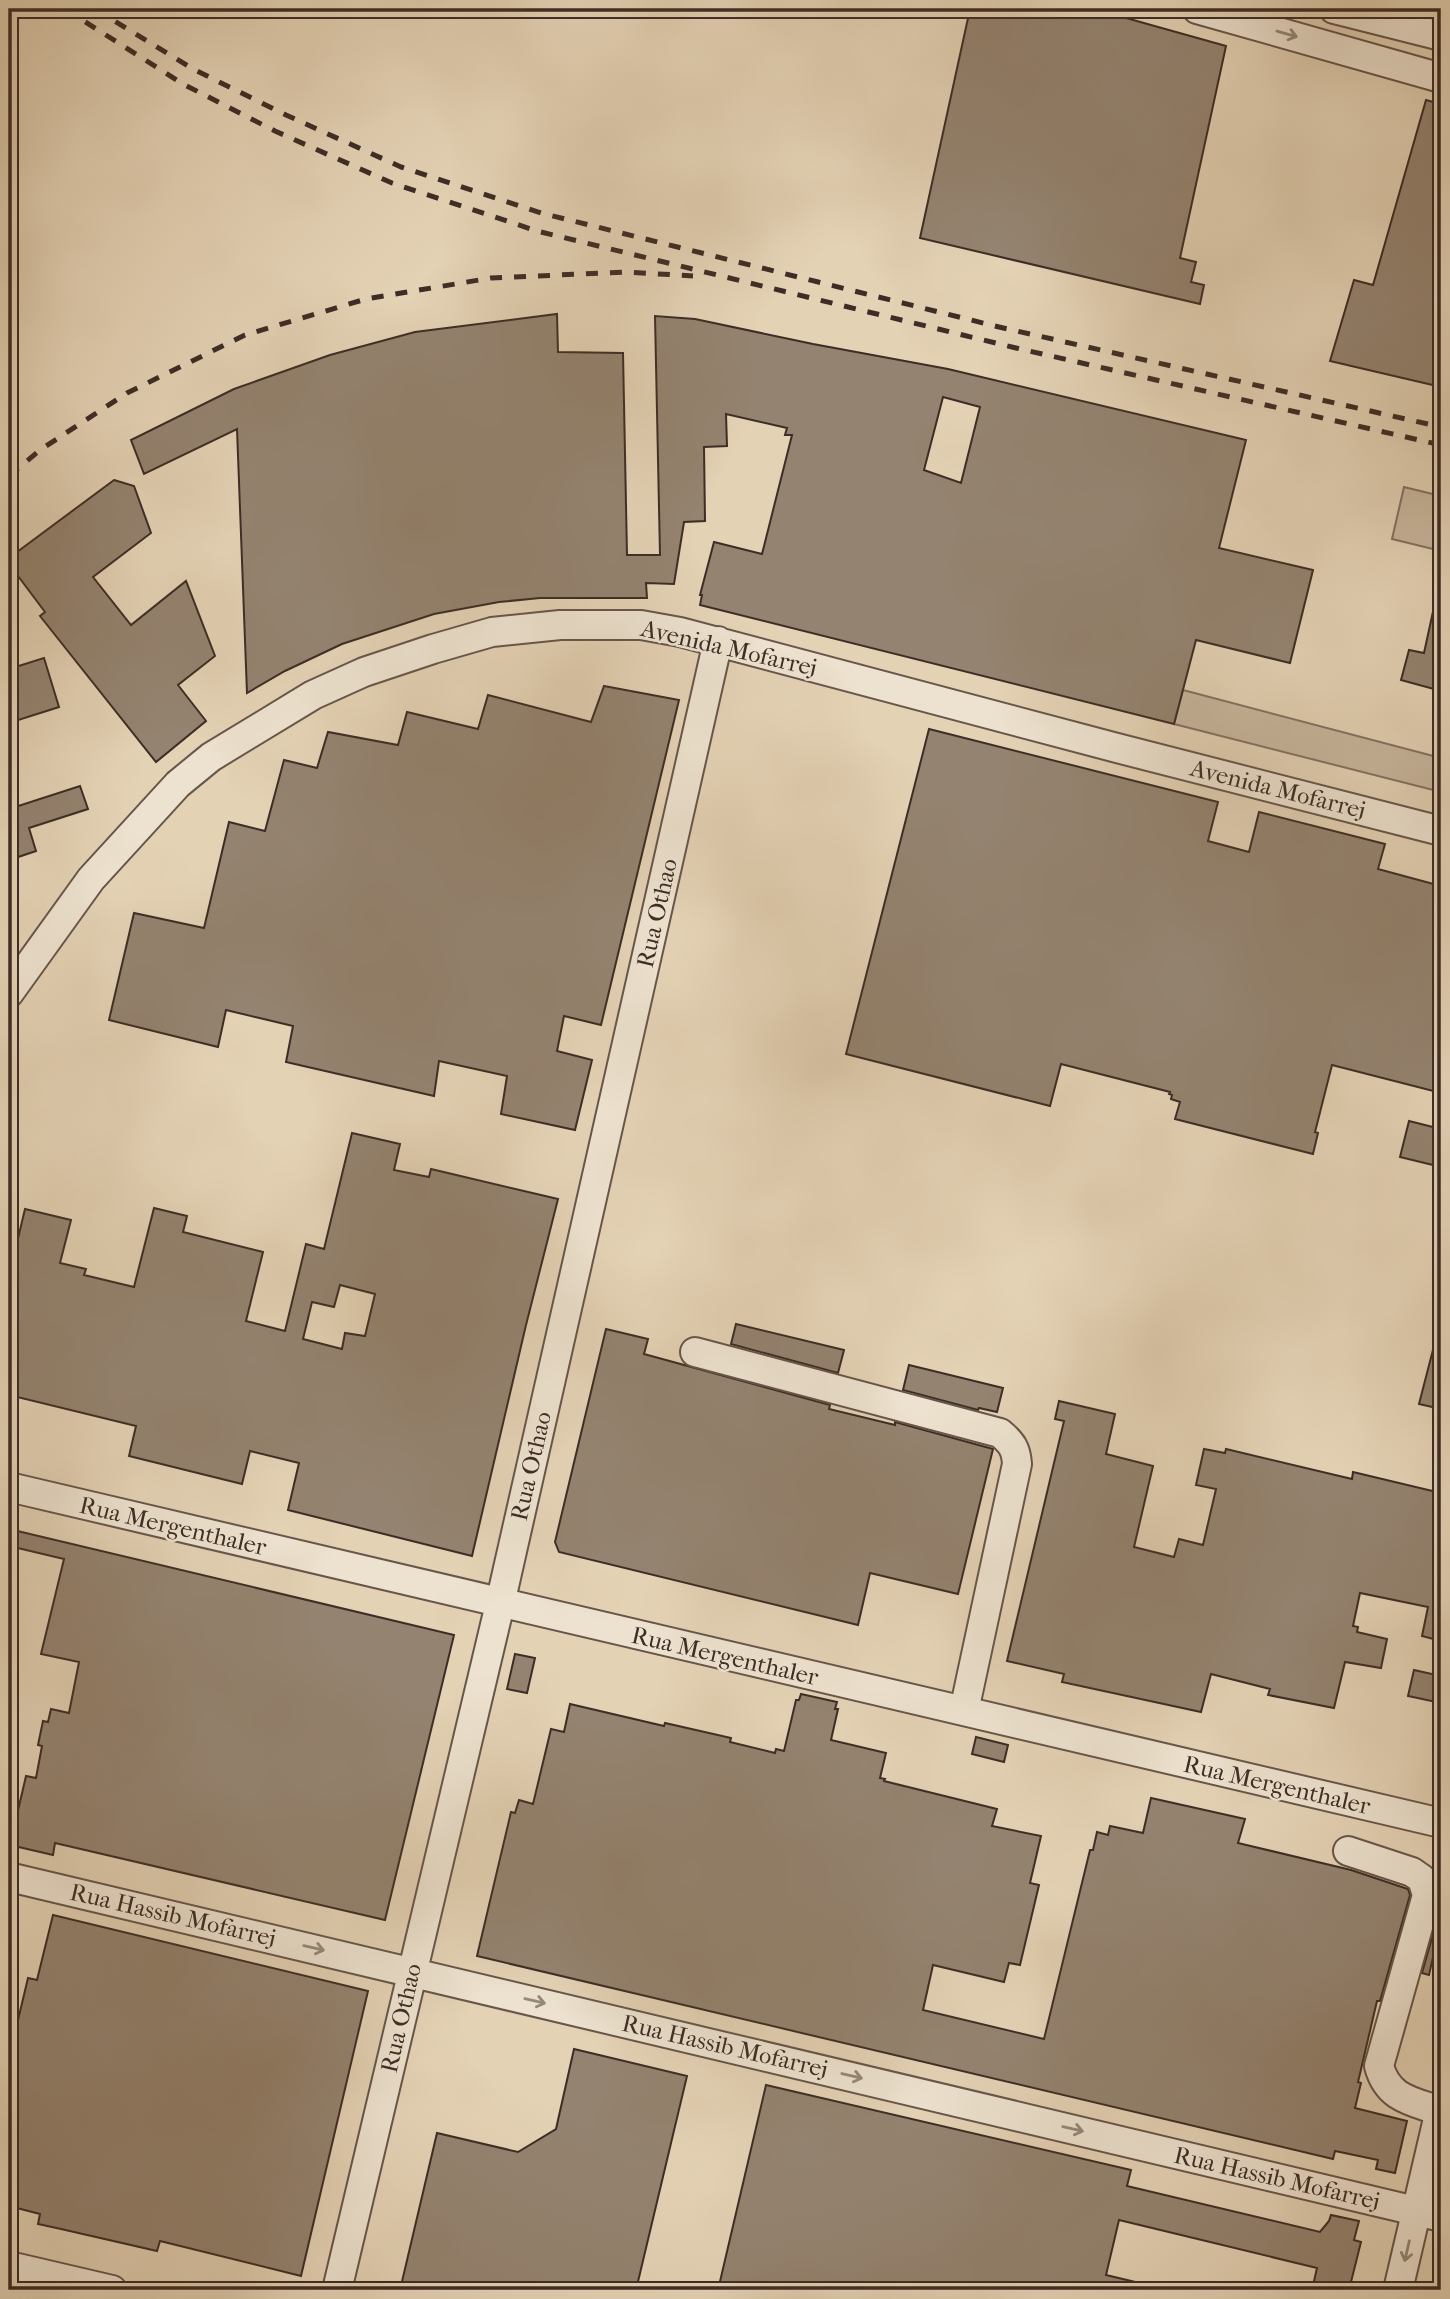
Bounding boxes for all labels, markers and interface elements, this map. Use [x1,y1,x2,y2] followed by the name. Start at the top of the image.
[1275,28,1297,41] one-way arrow
[637,614,820,682] street label: Avenida Mofarrej
[1187,753,1369,824] street label: Avenida Mofarrej
[631,856,683,970] street label: Rua Othao
[505,1409,557,1523] street label: Rua Othao
[77,1491,270,1561] street label: Rua Mergenthaler
[629,1621,822,1691] street label: Rua Mergenthaler
[1181,1750,1374,1820] street label: Rua Mergenthaler
[67,1878,279,1952] street label: Rua Hassib Mofarrej
[302,1942,325,1955] one-way arrow
[375,1961,427,2075] street label: Rua Othao
[523,1995,546,2008] one-way arrow
[619,2009,831,2083] street label: Rua Hassib Mofarrej
[840,2070,863,2083] one-way arrow
[1061,2123,1084,2136] one-way arrow
[1171,2141,1383,2215] street label: Rua Hassib Mofarrej
[1400,2239,1413,2262] one-way arrow

